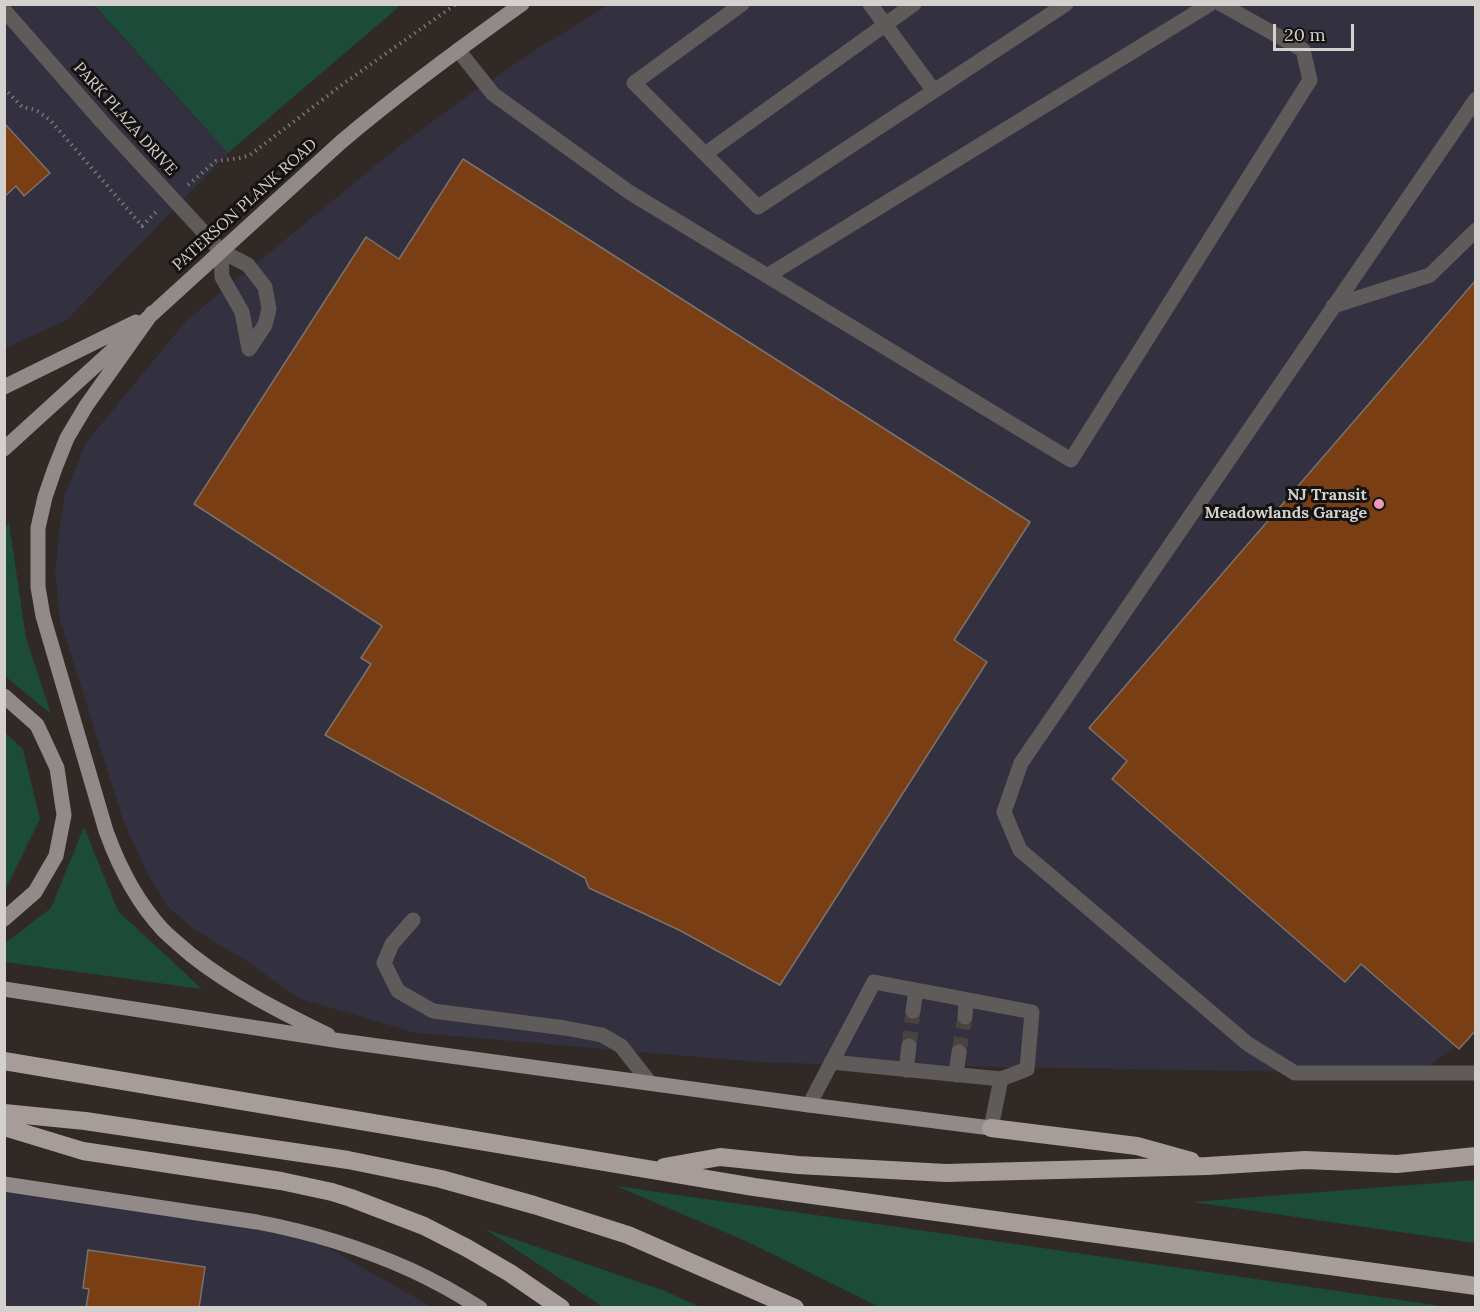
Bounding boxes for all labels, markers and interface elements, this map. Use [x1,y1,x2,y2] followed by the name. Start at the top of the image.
[1276,12,1357,50] scale bar
[1284,23,1326,46] text: 20 m
[69,59,181,179] street label: PARK PLAZA DRIVE
[169,135,321,275] street label: PATERSON PLANK ROAD
[1205,485,1367,523] place label: NJ Transit Meadowlands Garage
[1372,497,1386,511] marker: NJ Transit Meadowlands Garage

